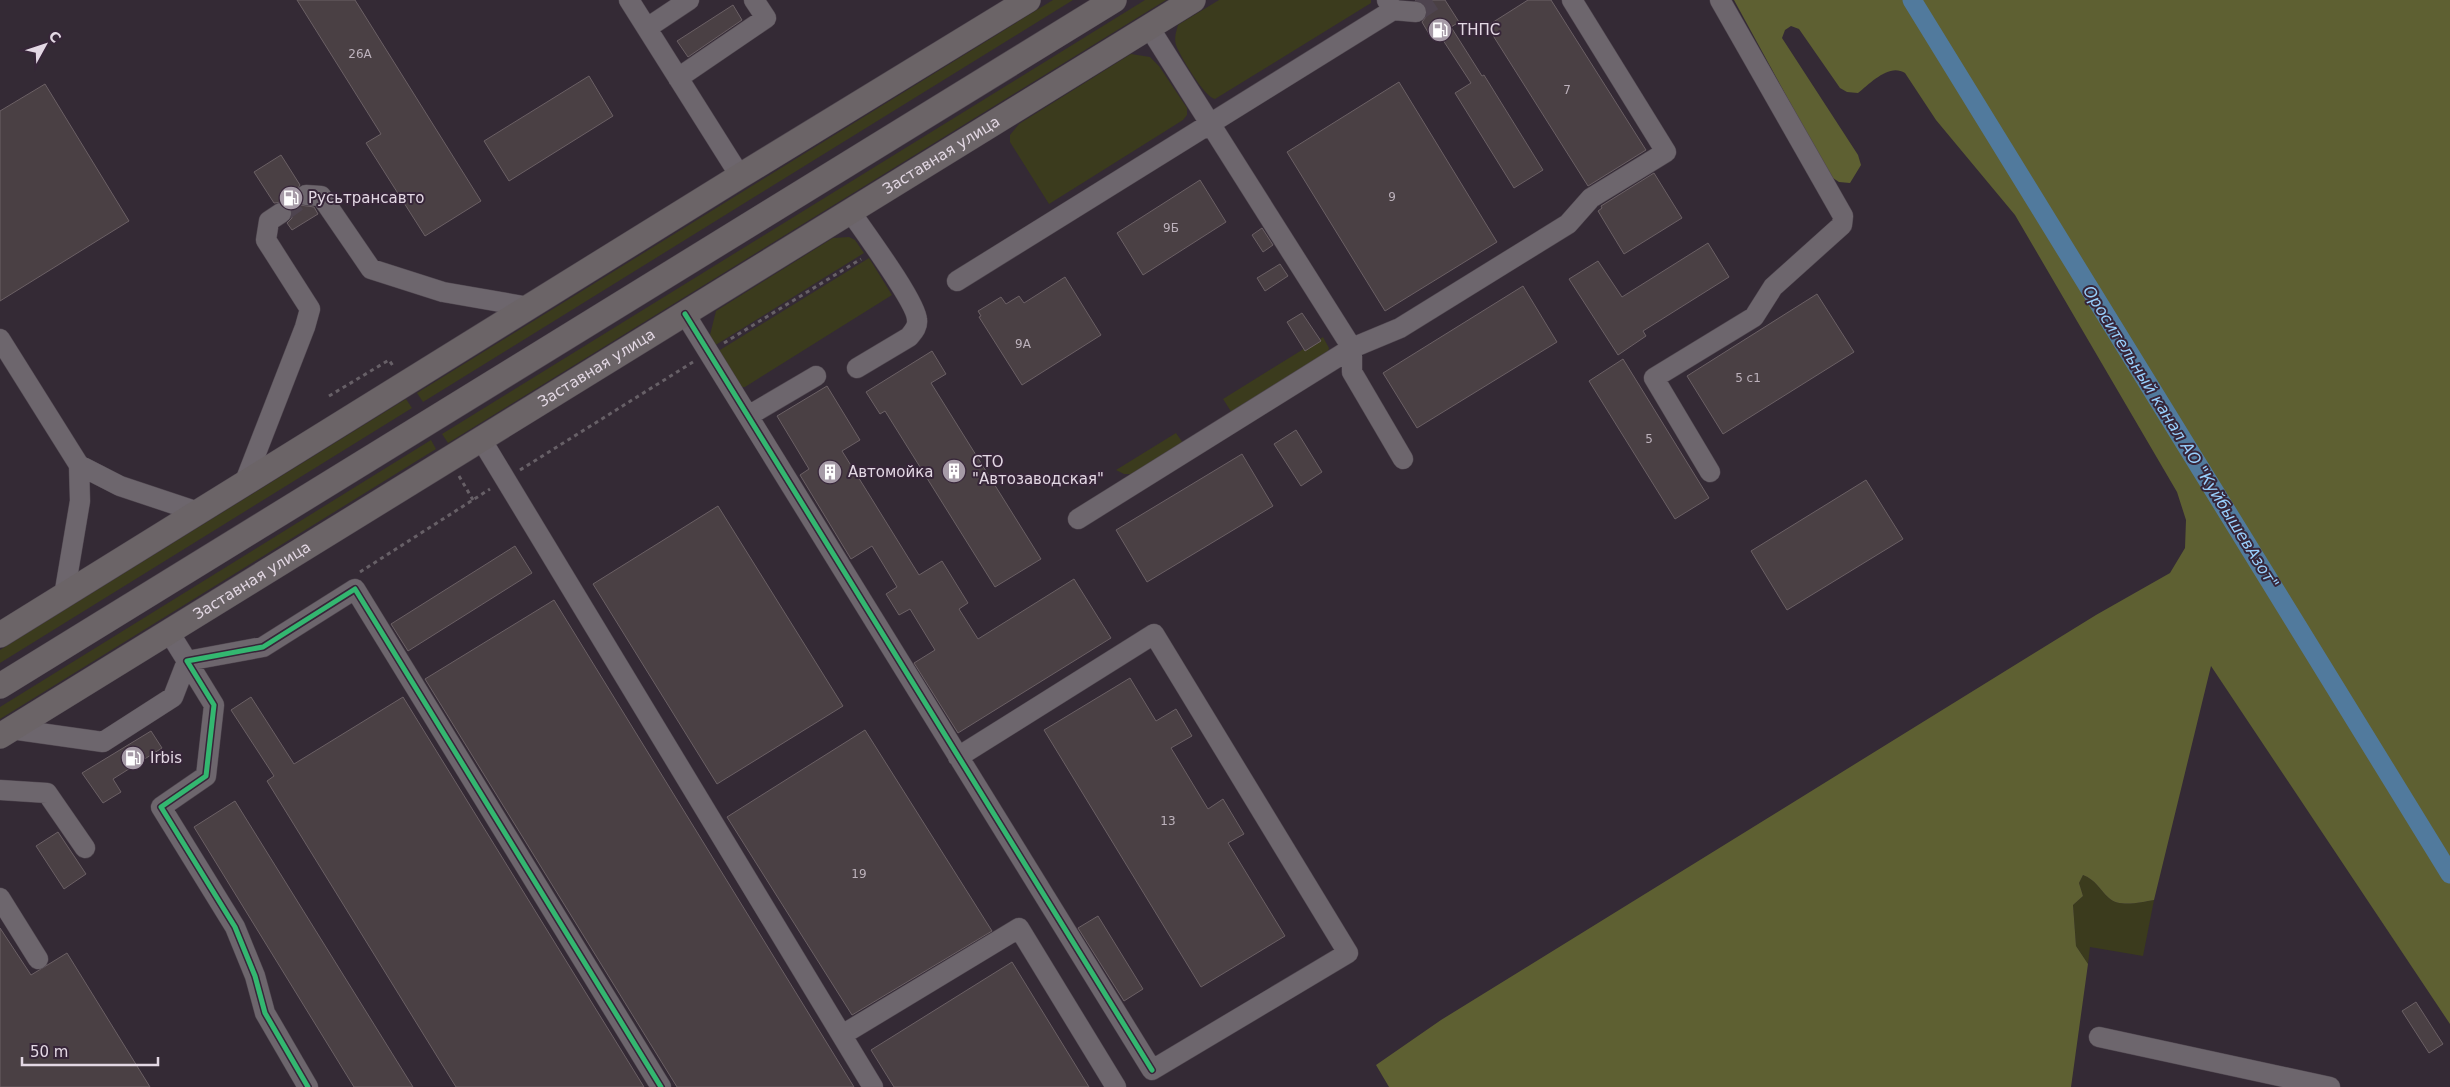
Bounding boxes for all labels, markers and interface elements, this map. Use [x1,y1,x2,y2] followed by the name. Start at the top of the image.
[1427,17,1453,43] fuel station icon: ТНПС
[20,20,70,70] north arrow
[1457,21,1500,39] place label: ТНПС
[46,28,64,46] text: С
[348,47,373,61] house number: 26А
[1563,83,1571,97] house number: 7
[879,112,1003,198] street label: Заставная улица
[278,185,304,211] fuel station icon: Русьтрансавто
[308,189,424,207] place label: Русьтрансавто
[1388,190,1396,204] house number: 9
[1163,221,1179,235] house number: 9Б
[2079,282,2283,592] water label: Оросительный канал АО "КуйбышевАзот"
[535,325,659,411] street label: Заставная улица
[1015,337,1032,351] house number: 9А
[1735,371,1761,385] house number: 5 с1
[1645,432,1653,446] house number: 5
[972,453,1104,488] place label: СТО "Автозаводская"
[941,458,967,484] building icon: СТО "Автозаводская"
[817,459,843,485] building icon: Автомойка
[848,463,934,481] place label: Автомойка
[190,538,314,624] street label: Заставная улица
[120,745,146,771] fuel station icon: Irbis
[150,749,182,767] place label: Irbis
[1160,814,1176,828] house number: 13
[851,867,867,881] house number: 19
[22,1034,159,1066] scale bar
[30,1043,68,1061] text: 50 m

